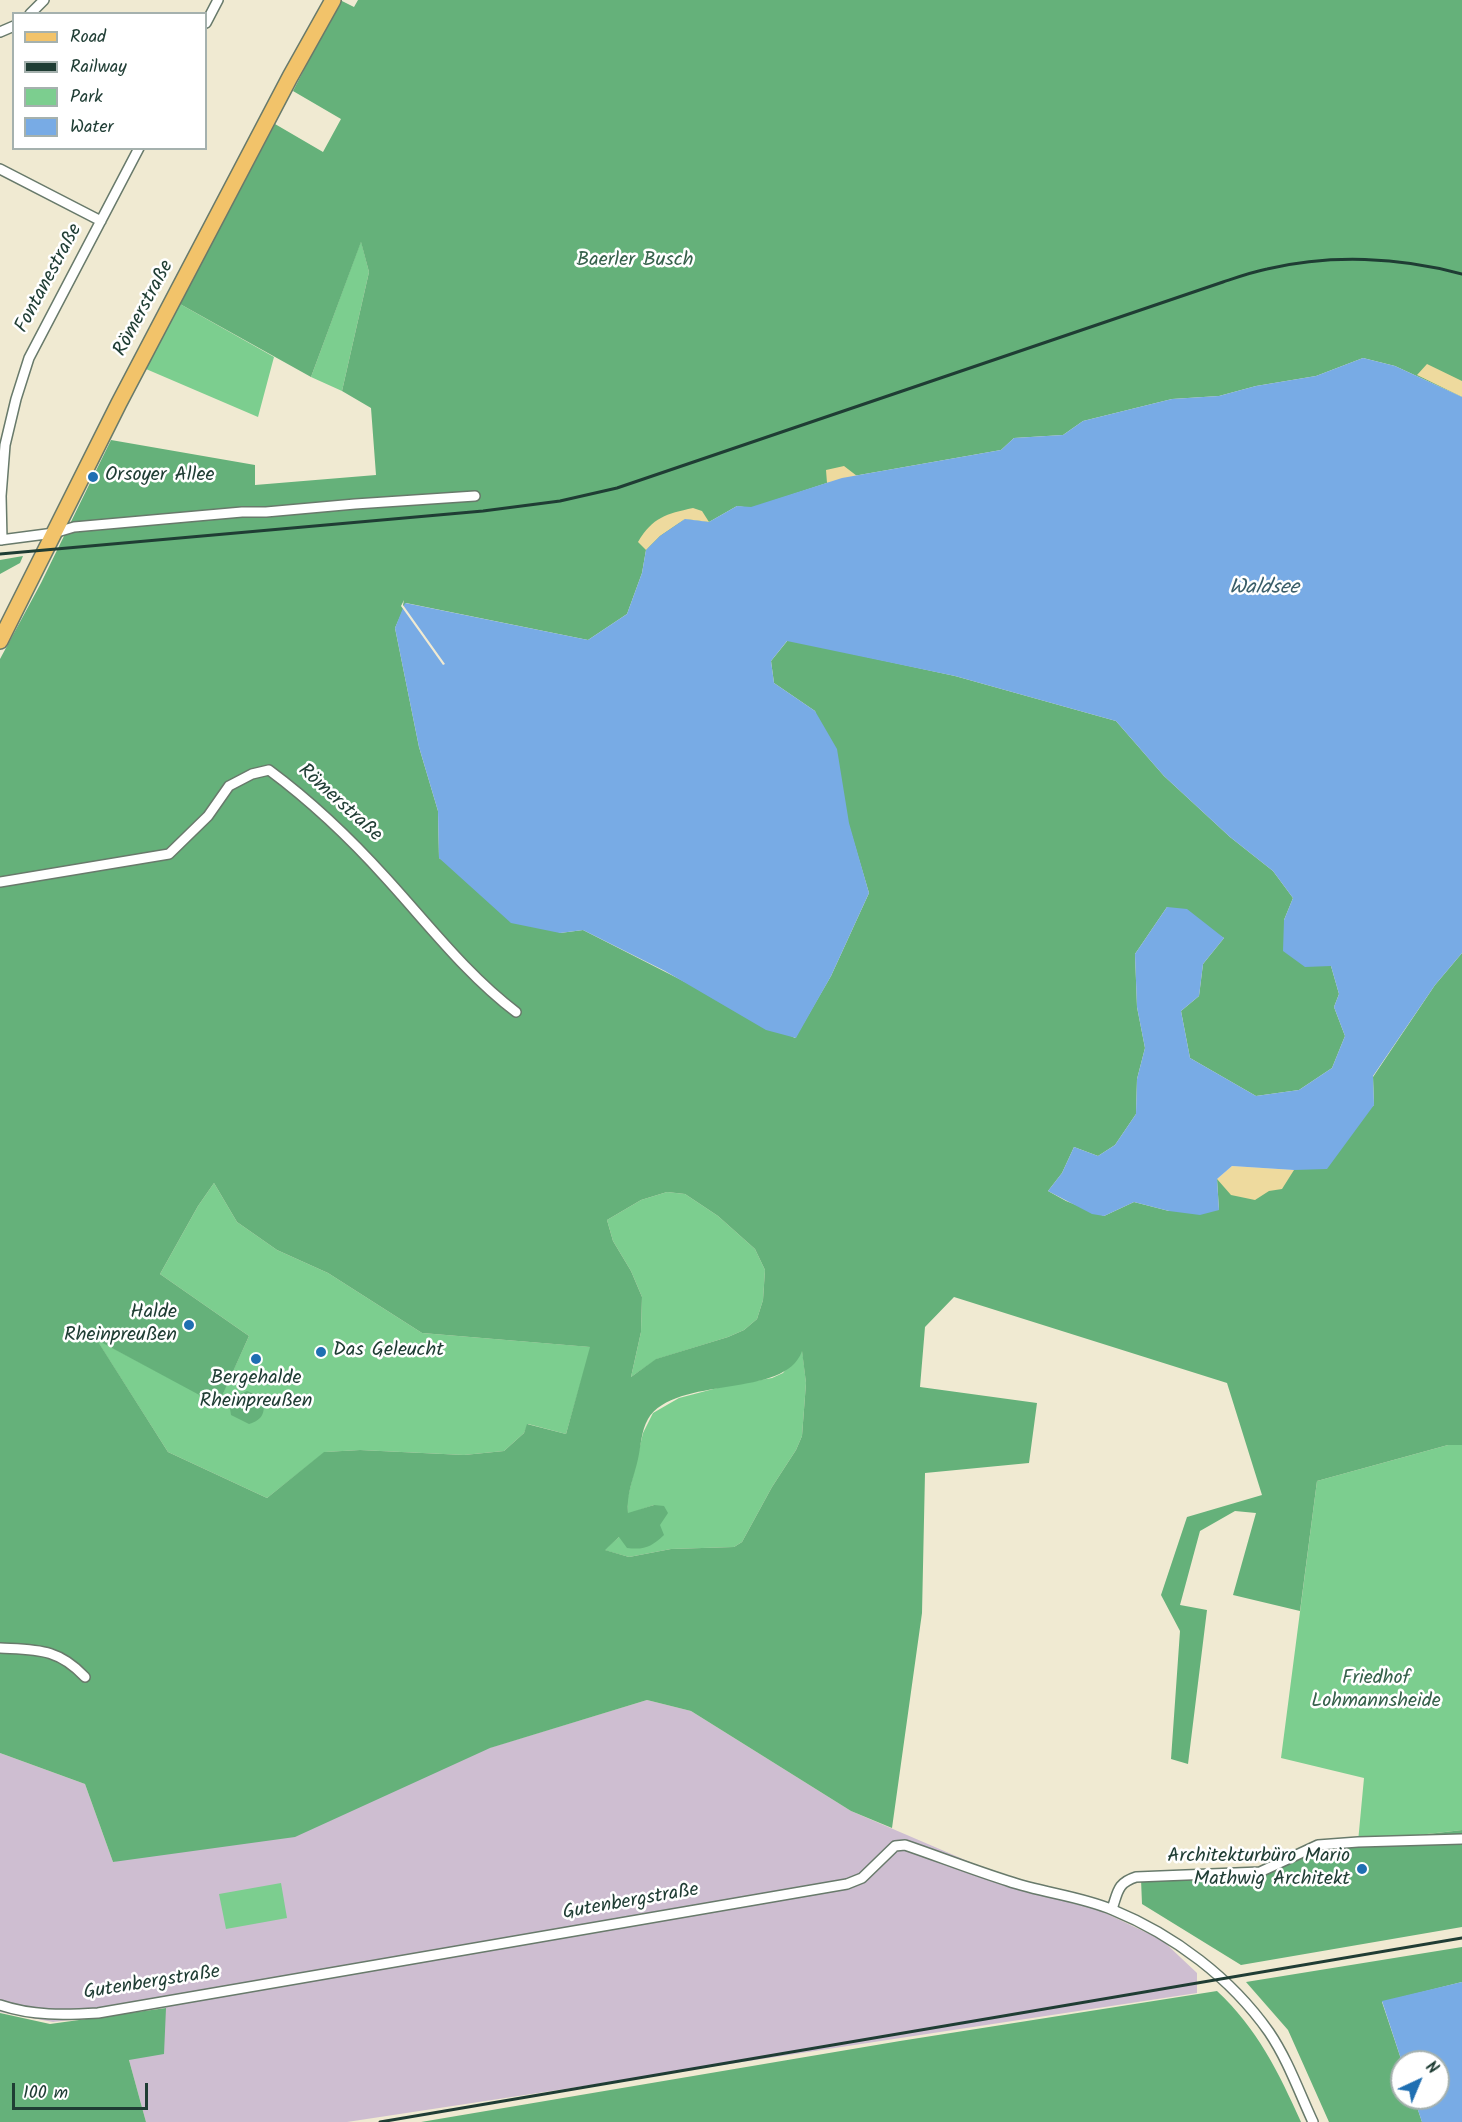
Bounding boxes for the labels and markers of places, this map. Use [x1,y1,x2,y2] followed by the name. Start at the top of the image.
[105,465,214,489] place label: Orsoyer Allee
[86,470,100,484] marker: Orsoyer Allee
[64,1302,177,1349] place label: Halde Rheinpreußen
[182,1318,196,1332] marker: Halde Rheinpreußen
[333,1340,444,1364] place label: Das Geleucht
[314,1345,328,1359] marker: Das Geleucht
[249,1352,263,1366] marker: Bergehalde Rheinpreußen
[200,1368,312,1415] place label: Bergehalde Rheinpreußen
[1167,1846,1350,1893] place label: Architekturbüro Mario Mathwig Architekt
[1355,1862,1369,1876] marker: Architekturbüro Mario Mathwig Architekt

